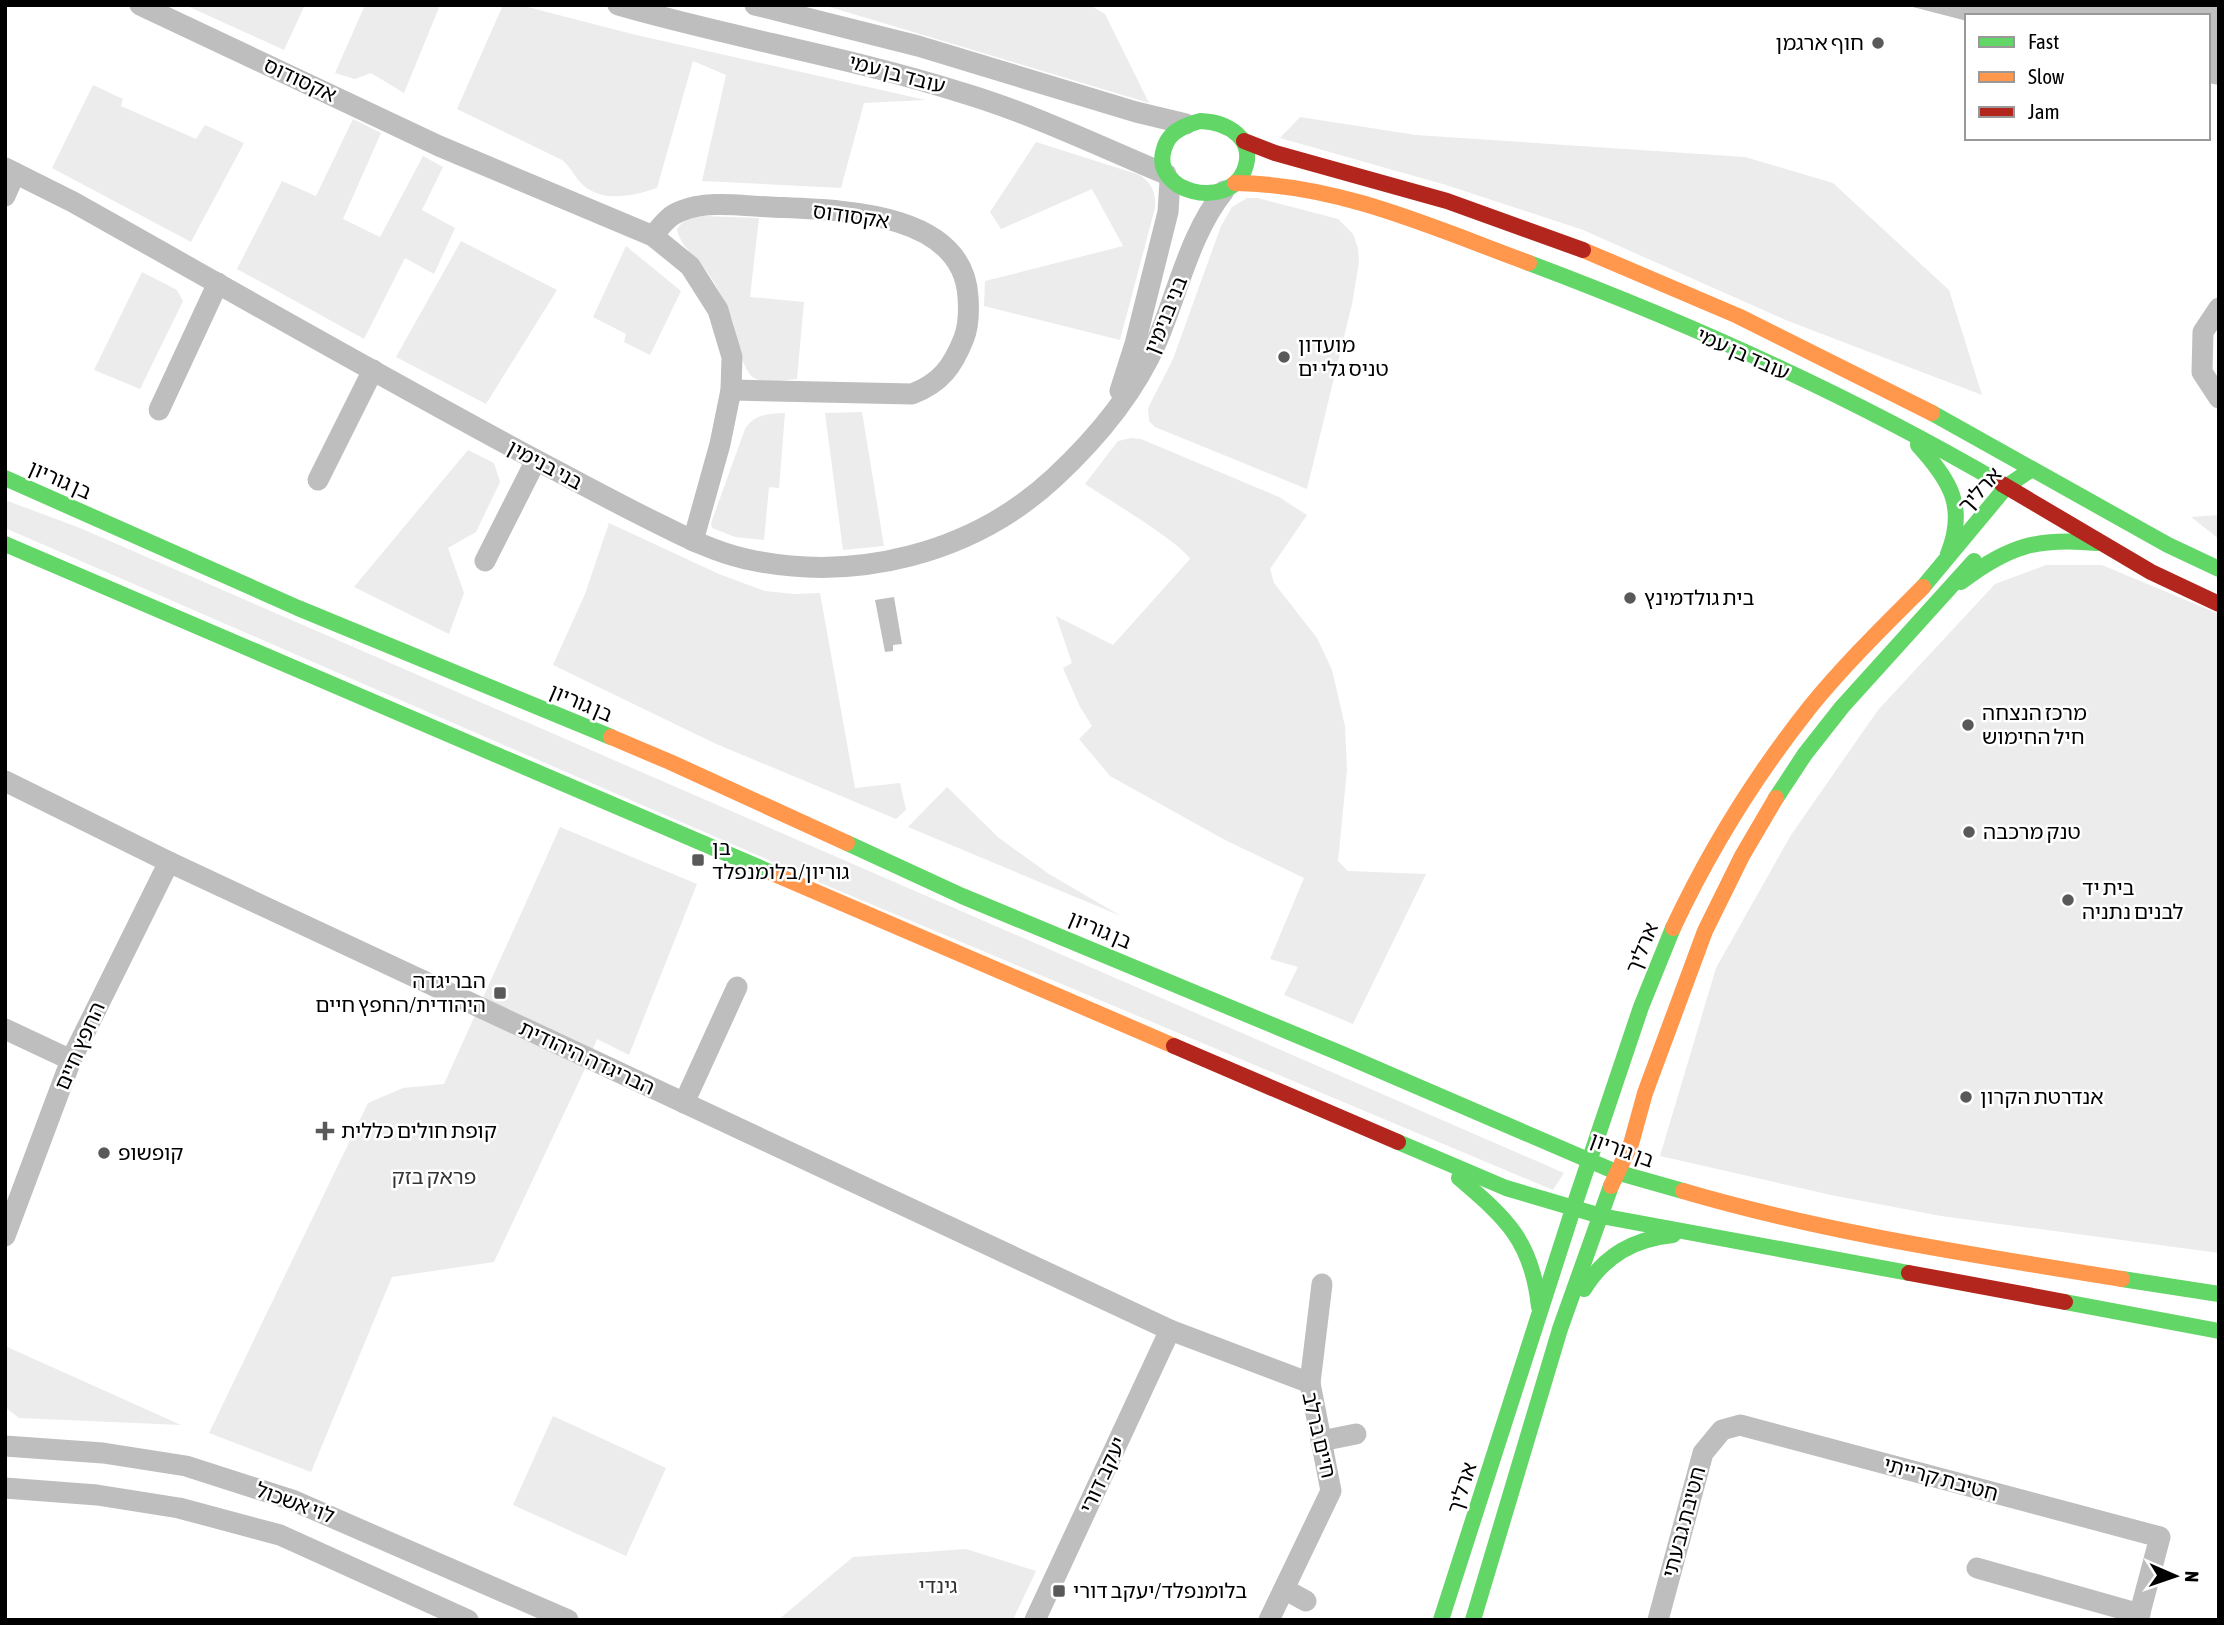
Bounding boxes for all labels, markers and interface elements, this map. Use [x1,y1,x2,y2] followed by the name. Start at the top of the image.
[1965,14,2210,140] legend
[2028,29,2059,53] text: Fast
[1775,30,1864,54] place label: חוף ארגמן
[1870,35,1886,51] marker: חוף ארגמן
[846,49,948,97] street label: עובד בן עמי
[260,52,340,106] street label: אקסודוס
[2028,64,2065,88] text: Slow
[2028,99,2060,123] text: Jam
[811,198,891,232] street label: אקסודוס
[1139,272,1191,357] street label: בני בנימין
[1693,322,1794,384] street label: עובד בן עמי
[1298,332,1389,380] place label: מועדון טניס גלי ים
[1276,349,1292,365] marker: מועדון טניס גלי ים
[504,434,587,494] street label: בני בנימין
[25,455,96,504] street label: בן גוריון
[1953,462,2006,517] street label: ארליך
[1644,585,1754,609] place label: בית גולדמינץ
[1622,590,1638,606] marker: בית גולדמינץ
[546,678,617,726] street label: בן גוריון
[1982,700,2087,748] place label: מרכז הנצחה חיל החימוש
[1960,717,1976,733] marker: מרכז הנצחה חיל החימוש
[1983,819,2081,843] place label: טנק מרכבה
[1961,824,1977,840] marker: טנק מרכבה
[712,835,850,883] place label: בן גוריון/בלומנפלד
[690,852,706,868] marker: בן גוריון/בלומנפלד
[2082,875,2184,923] place label: בית יד לבנים נתניה
[2060,892,2076,908] marker: בית יד לבנים נתניה
[1065,905,1136,953] street label: בן גוריון
[1620,919,1662,977] street label: ארליך
[315,968,486,1016] place label: הבריגדה היהודית/החפץ חיים
[492,985,508,1001] marker: הבריגדה היהודית/החפץ חיים
[49,998,109,1093] street label: החפץ חיים
[516,1015,659,1099] street label: הבריגדה היהודית
[1980,1084,2104,1108] place label: אנדרטת הקרון
[1958,1089,1974,1105] marker: אנדרטת הקרון
[341,1118,497,1142] place label: קופת חולים כללית
[315,1121,335,1141] marker: קופת חולים כללית
[1587,1126,1658,1172] street label: בן גוריון
[118,1140,183,1164] place label: קופשופ
[96,1145,112,1161] marker: קופשופ
[392,1164,476,1188] park label: פראק בזק
[1298,1389,1342,1480] street label: חיים ברלב
[1074,1433,1130,1517] street label: יעקב דורי
[1881,1451,2001,1505] street label: חטיבת קרייתי
[1441,1459,1481,1517] street label: ארליך
[1657,1464,1709,1580] street label: חטיבת גבעתי
[253,1477,338,1527] street label: לוי אשכול
[2140,1541,2210,1611] north arrow
[2181,1571,2203,1583] text: N
[919,1573,958,1597] park label: גינדי
[1073,1578,1247,1602] place label: בלומנפלד/יעקב דורי
[1051,1583,1067,1599] marker: בלומנפלד/יעקב דורי

